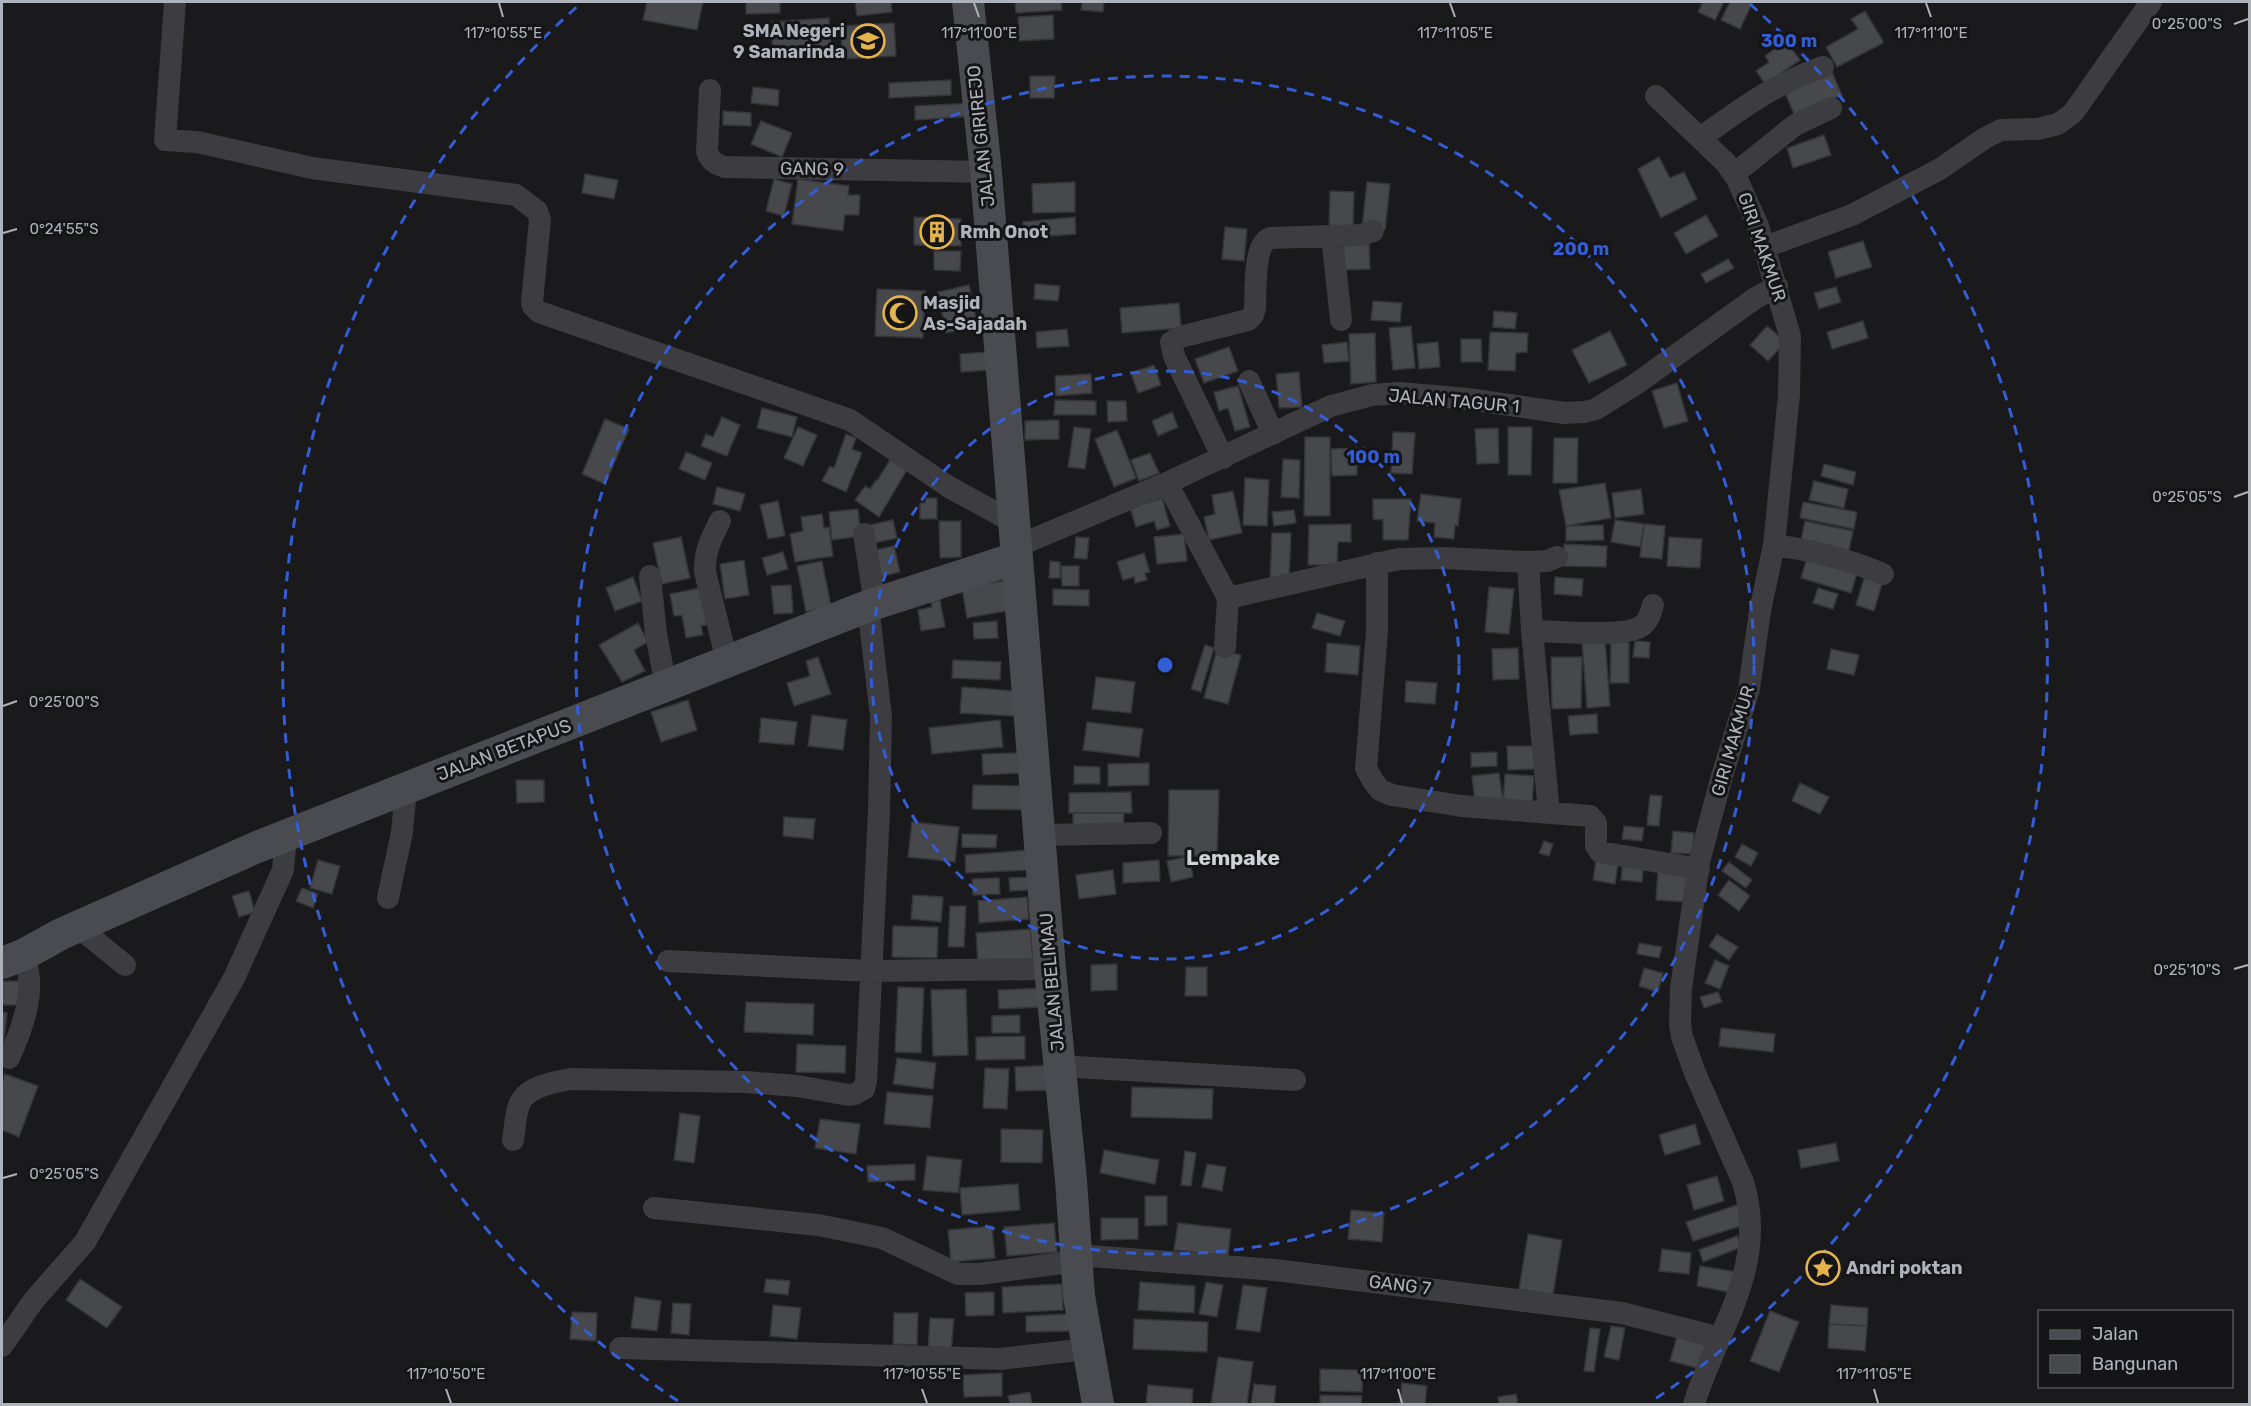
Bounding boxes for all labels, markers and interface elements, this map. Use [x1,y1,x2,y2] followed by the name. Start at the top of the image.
[2152,15,2222,33] text: 0°25'00"S
[733,20,845,63] place label: SMA Negeri 9 Samarinda
[850,23,886,59] school or university icon: SMA Negeri 9 Samarinda
[464,24,542,42] text: 117°10'55"E
[941,24,1017,42] text: 117°11'00"E
[1417,24,1493,42] text: 117°11'05"E
[1894,24,1968,42] text: 117°11'10"E
[1761,30,1817,52] text: 300 m
[963,64,999,208] street label: JALAN GIRIREJO
[780,157,844,181] street label: GANG 9
[1733,189,1791,305] street label: GIRI MAKMUR
[919,214,955,250] building icon: Rmh Onot
[29,220,99,238] text: 0°24'55"S
[960,221,1048,243] place label: Rmh Onot
[1553,238,1609,260] text: 200 m
[923,292,1027,335] place label: Masjid As-Sajadah
[882,295,918,331] mosque icon: Masjid As-Sajadah
[1387,384,1521,418] street label: JALAN TAGUR 1
[1346,446,1400,468] text: 100 m
[2152,488,2222,506] text: 0°25'05"S
[1155,655,1175,675] centre of rings
[1707,683,1759,799] street label: GIRI MAKMUR
[29,693,99,711] text: 0°25'00"S
[434,714,574,786] street label: JALAN BETAPUS
[1186,845,1280,870] district label: Lempake
[1035,912,1069,1052] street label: JALAN BELIMAU
[2153,961,2221,979] text: 0°25'10"S
[29,1165,99,1183] text: 0°25'05"S
[1805,1250,1841,1286] place icon: Andri poktan
[1846,1257,1962,1279] place label: Andri poktan
[1368,1270,1432,1300] street label: GANG 7
[2038,1310,2233,1388] legend
[2092,1323,2139,1345] text: Jalan
[2092,1353,2178,1375] text: Bangunan
[407,1365,485,1383] text: 117°10'50"E
[883,1365,961,1383] text: 117°10'55"E
[1360,1365,1436,1383] text: 117°11'00"E
[1836,1365,1912,1383] text: 117°11'05"E

